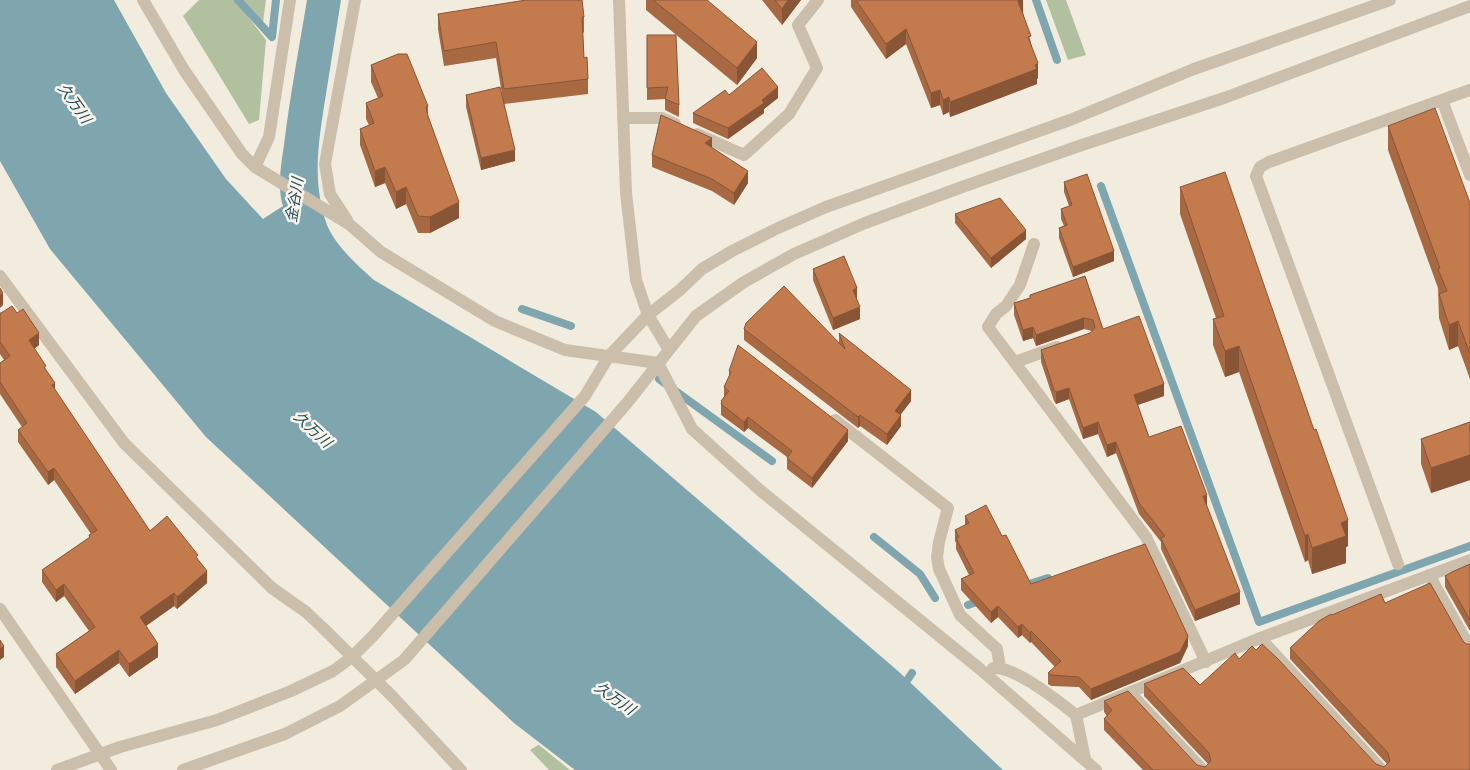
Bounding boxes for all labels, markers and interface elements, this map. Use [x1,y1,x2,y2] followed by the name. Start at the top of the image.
[54,79,97,129] water label: 久万川
[281,174,307,224] water label: 金谷川
[290,407,337,453] water label: 久万川
[591,677,641,720] water label: 久万川

